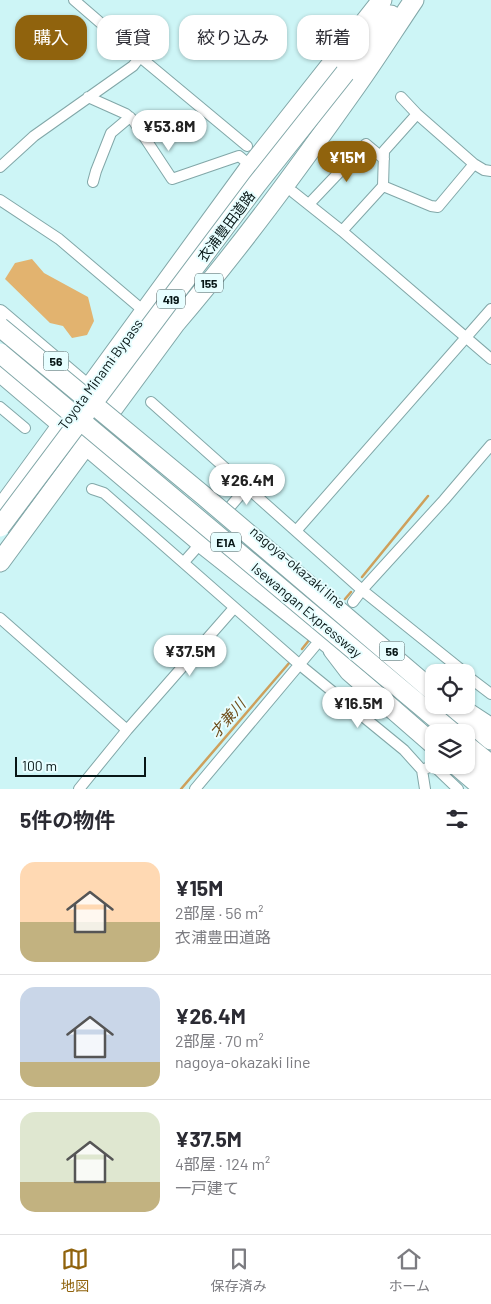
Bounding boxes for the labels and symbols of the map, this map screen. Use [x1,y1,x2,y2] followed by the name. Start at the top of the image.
[128,110,210,152] pin: ¥53.8M
[317,140,377,183] pin: ¥15M
[194,187,258,265] street label: 衣浦豊田道路
[195,274,223,292] road number: 155
[157,290,185,308] road number: 419
[54,315,146,433] street label: Toyota Minami Bypass
[44,352,68,371] road number: 56
[206,464,288,506] pin: ¥26.4M
[247,522,349,612] street label: nagoya-okazaki line
[211,532,241,552] road number: E1A
[248,559,366,661] street label: Isewangan Expressway
[149,634,231,677] pin: ¥37.5M
[380,641,404,660] road number: 56
[317,686,399,729] pin: ¥16.5M
[205,694,250,741] water label: 才兼川
[15,754,146,777] scale bar

